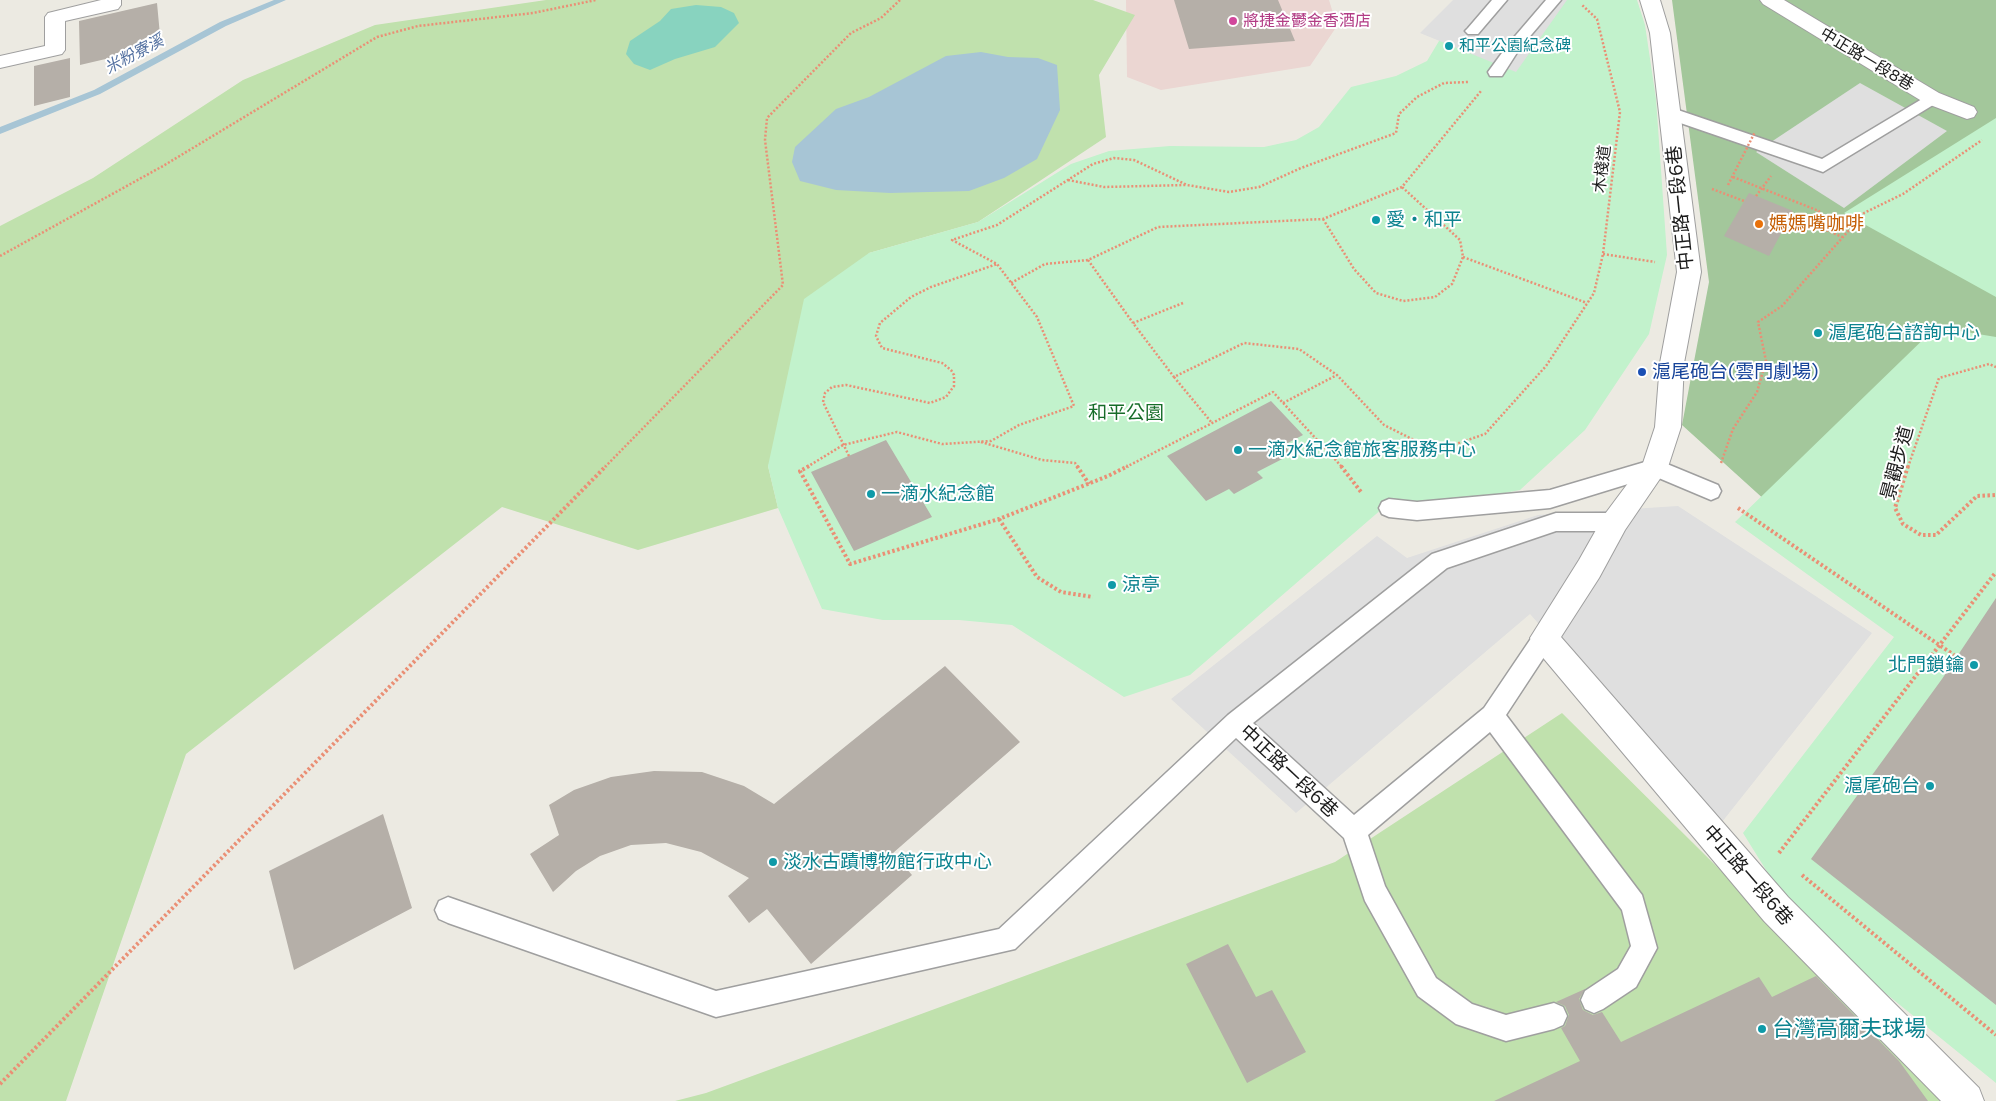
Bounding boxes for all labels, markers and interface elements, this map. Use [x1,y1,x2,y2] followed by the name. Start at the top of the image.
[1243,11,1371,31] place label: 將捷金鬱金香酒店
[1227,15,1239,27] marker: 將捷金鬱金香酒店
[1817,24,1917,94] street label: 中正路一段8巷
[101,31,167,77] water label: 米粉寮溪
[1459,36,1571,56] place label: 和平公園紀念碑
[1443,40,1455,52] marker: 和平公園紀念碑
[1590,144,1614,194] street label: 木棧道
[1662,144,1698,272] street label: 中正路一段6巷
[1386,209,1462,231] place label: 愛‧和平
[1769,213,1864,235] place label: 媽媽嘴咖啡
[1370,214,1382,226] marker: 愛‧和平
[1753,218,1765,230] marker: 媽媽嘴咖啡
[1828,322,1980,344] place label: 滬尾砲台諮詢中心
[1812,327,1824,339] marker: 滬尾砲台諮詢中心
[1652,361,1819,383] place label: 滬尾砲台(雲門劇場)
[1636,366,1648,378] marker: 滬尾砲台(雲門劇場)
[1088,402,1164,424] park label: 和平公園
[1876,423,1918,503] street label: 景觀步道
[1248,439,1476,461] place label: 一滴水紀念館旅客服務中心
[1232,444,1244,456] marker: 一滴水紀念館旅客服務中心
[881,483,995,505] place label: 一滴水紀念館
[865,488,877,500] marker: 一滴水紀念館
[1122,574,1160,596] place label: 涼亭
[1106,579,1118,591] marker: 涼亭
[1888,654,1964,676] place label: 北門鎖鑰
[1968,659,1980,671] marker: 北門鎖鑰
[1235,720,1343,822] street label: 中正路一段6巷
[1844,775,1920,797] place label: 滬尾砲台
[1924,780,1936,792] marker: 滬尾砲台
[1698,820,1798,930] street label: 中正路一段6巷
[783,851,992,873] place label: 淡水古蹟博物館行政中心
[767,856,779,868] marker: 淡水古蹟博物館行政中心
[1772,1016,1926,1042] place label: 台灣高爾夫球場
[1756,1023,1768,1035] marker: 台灣高爾夫球場

